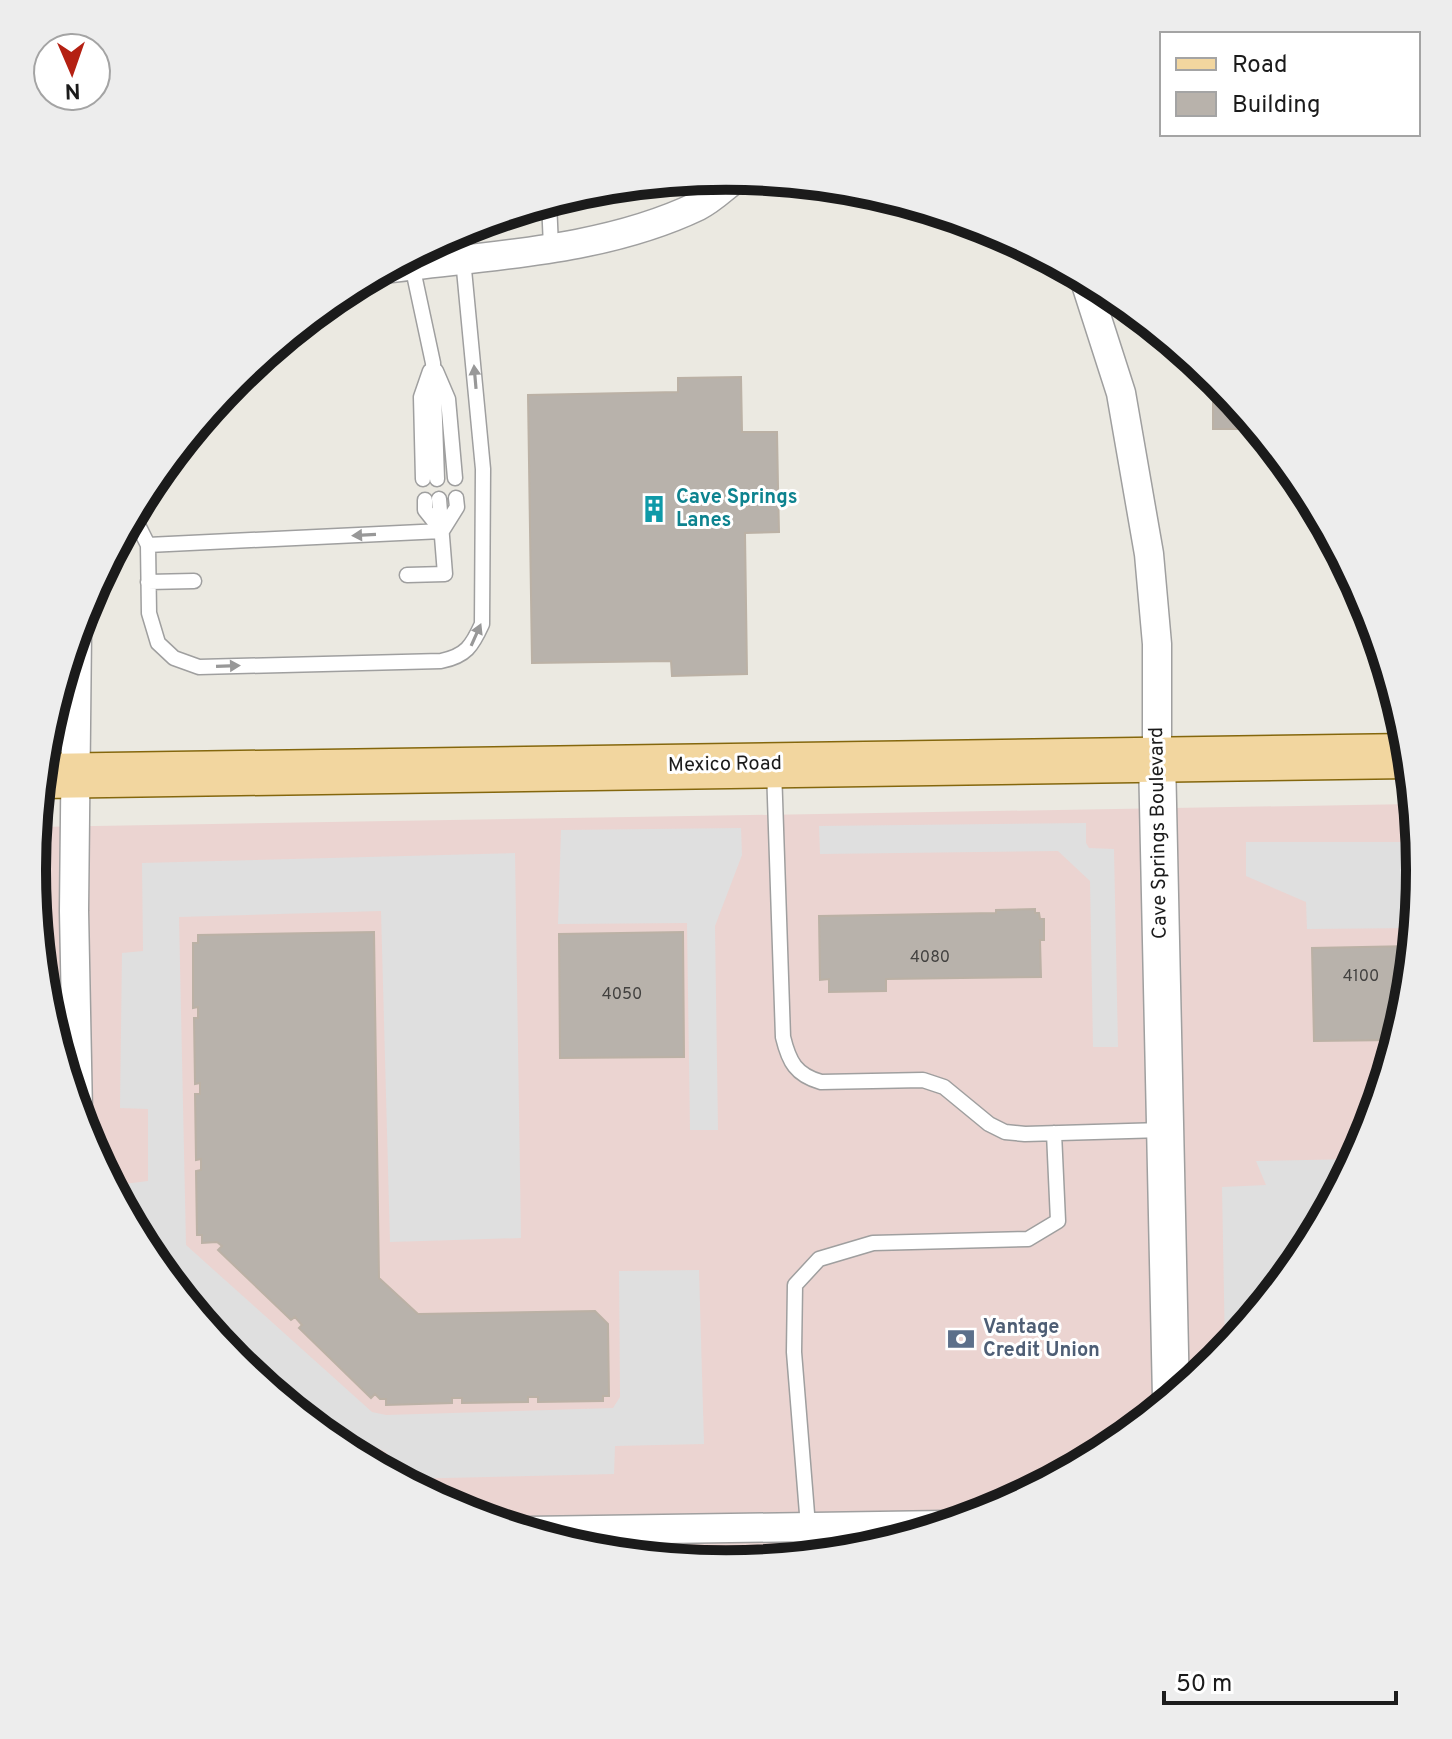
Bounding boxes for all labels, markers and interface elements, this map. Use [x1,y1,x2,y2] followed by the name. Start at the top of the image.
[32,32,112,112] north arrow
[1160,32,1420,136] legend
[1232,51,1288,81] text: Road
[64,76,81,103] text: N
[1232,91,1321,121] text: Building
[468,364,481,389] one-way arrow
[676,485,798,534] place label: Cave Springs Lanes
[639,494,669,524] building icon: Cave Springs Lanes
[351,528,376,541] one-way arrow
[470,623,483,647] one-way arrow
[216,660,241,673] one-way arrow
[1144,727,1174,939] street label: Cave Springs Boulevard
[668,751,782,779] street label: Mexico Road
[910,948,950,968] house number: 4080
[1343,967,1379,987] house number: 4100
[602,985,642,1005] house number: 4050
[983,1315,1100,1364] place label: Vantage Credit Union
[946,1324,976,1354] bank icon: Vantage Credit Union
[1164,1655,1396,1705] scale bar
[1176,1670,1232,1700] text: 50 m

